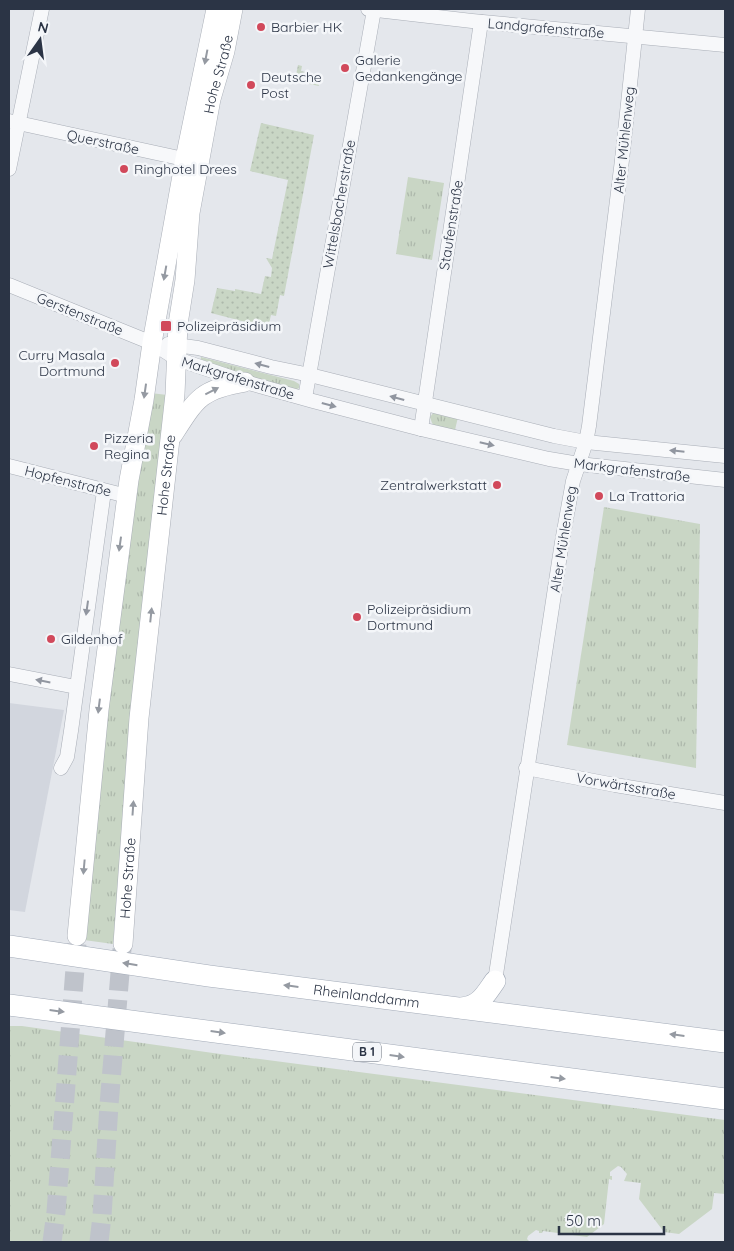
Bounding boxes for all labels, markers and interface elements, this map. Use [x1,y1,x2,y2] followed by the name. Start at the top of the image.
[487,14,605,42] street label: Landgrafenstraße
[15,15,65,65] north arrow
[36,17,50,37] text: N
[271,18,342,36] place label: Barbier HK
[255,21,267,33] marker: Barbier HK
[199,33,237,115] street label: Hohe Straße
[202,49,210,64] one-way arrow
[355,51,463,85] place label: Galerie Gedankengänge
[339,62,351,74] marker: Galerie Gedankengänge
[261,68,322,102] place label: Deutsche Post
[245,79,257,91] marker: Deutsche Post
[609,85,639,195] street label: Alter Mühlenweg
[65,126,141,158] street label: Querstraße
[319,138,359,270] street label: Wittelsbacherstraße
[134,160,237,178] place label: Ringhotel Drees
[118,163,130,175] marker: Ringhotel Drees
[435,179,467,271] street label: Staufenstraße
[161,266,169,282] one-way arrow
[34,288,126,340] street label: Gerstenstraße
[177,317,281,335] place label: Polizeipräsidium
[159,319,173,333] marker: Polizeipräsidium
[18,346,105,380] place label: Curry Masala Dortmund
[179,352,297,404] street label: Markgrafenstraße
[109,357,121,369] marker: Curry Masala Dortmund
[254,361,269,369] one-way arrow
[141,384,149,400] one-way arrow
[205,387,219,395] one-way arrow
[390,393,405,401] one-way arrow
[322,401,337,409] one-way arrow
[104,429,153,463] place label: Pizzeria Regina
[153,434,179,516] street label: Hohe Straße
[88,440,100,452] marker: Pizzeria Regina
[479,440,494,448] one-way arrow
[668,447,684,455] one-way arrow
[573,454,691,486] street label: Markgrafenstraße
[23,462,113,501] street label: Hopfenstraße
[380,476,487,494] place label: Zentralwerkstatt
[491,479,503,491] marker: Zentralwerkstatt
[546,484,580,594] street label: Alter Mühlenweg
[609,487,685,505] place label: La Trattoria
[593,490,605,502] marker: La Trattoria
[116,537,124,553] one-way arrow
[367,600,471,634] place label: Polizeipräsidium Dortmund
[83,601,91,617] one-way arrow
[147,607,155,623] one-way arrow
[351,611,363,623] marker: Polizeipräsidium Dortmund
[61,630,123,648] place label: Gildenhof
[45,633,57,645] marker: Gildenhof
[34,676,50,684] one-way arrow
[95,698,103,714] one-way arrow
[575,768,677,804] street label: Vorwärtsstraße
[129,799,137,815] one-way arrow
[116,837,140,919] street label: Hohe Straße
[80,860,88,876] one-way arrow
[121,959,137,967] one-way arrow
[312,980,421,1012] street label: Rheinlanddamm
[282,982,298,990] one-way arrow
[49,1007,65,1015] one-way arrow
[211,1029,227,1037] one-way arrow
[669,1031,685,1039] one-way arrow
[353,1042,381,1062] road number: B 1
[389,1052,405,1060] one-way arrow
[550,1074,566,1082] one-way arrow
[559,1204,664,1236] scale bar
[566,1211,601,1230] text: 50 m

